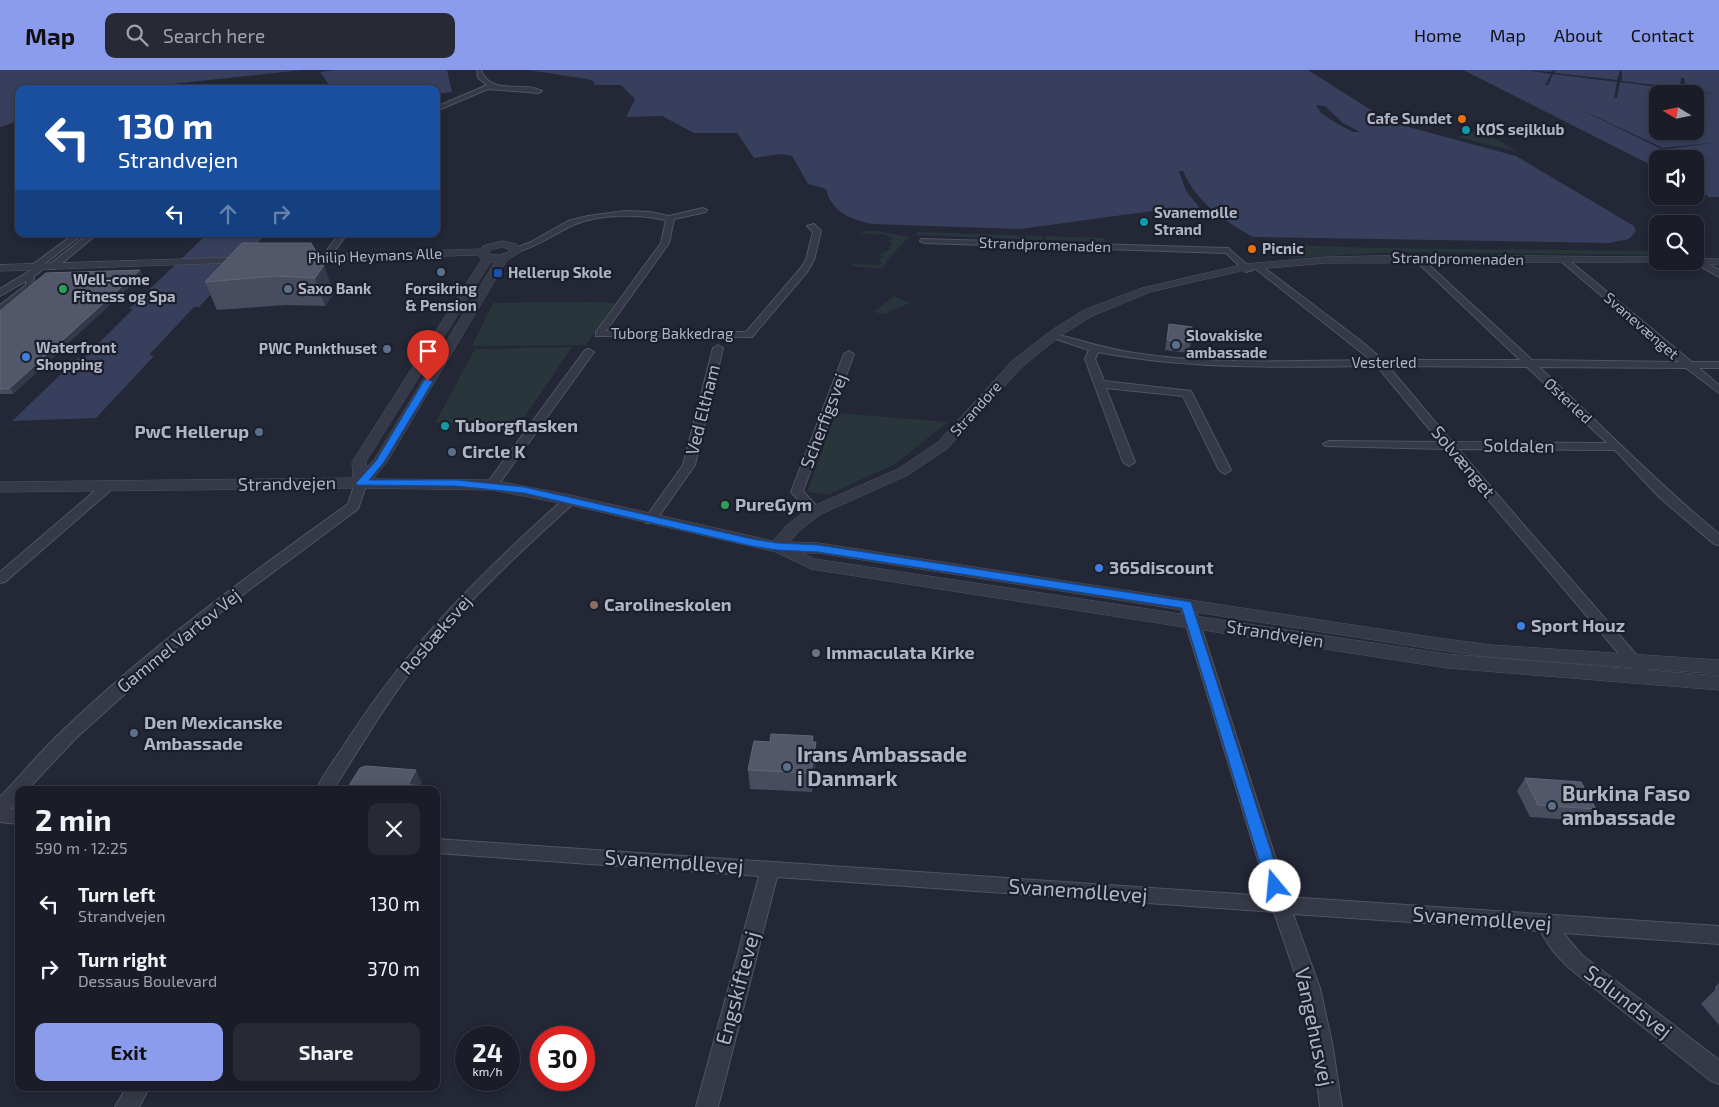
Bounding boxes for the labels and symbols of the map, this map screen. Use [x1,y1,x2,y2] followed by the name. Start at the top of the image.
[1649,85,1704,140] north arrow
[1367,109,1452,127] place label: Cafe Sundet
[1456,113,1468,125] marker: Cafe Sundet
[1476,120,1565,138] place label: KØS sejlklub
[1460,124,1472,136] marker: KØS sejlklub
[1154,203,1237,238] place label: Svanemølle Strand
[1138,216,1150,228] marker: Svanemølle Strand
[979,233,1111,255] street label: Strandpromenaden
[1262,239,1304,257] place label: Picnic
[1246,243,1258,255] marker: Picnic
[307,244,442,266] street label: Philip Heymans Alle
[1392,248,1524,268] street label: Strandpromenaden
[508,263,612,281] place label: Hellerup Skole
[435,266,447,278] marker: Forsikring & Pension
[492,267,504,279] marker: Hellerup Skole
[73,270,175,305] place label: Well-come Fitness og Spa
[298,279,372,297] place label: Saxo Bank
[405,279,477,314] place label: Forsikring & Pension
[57,283,69,295] marker: Well-come Fitness og Spa
[282,283,294,295] marker: Saxo Bank
[1601,288,1683,363] street label: Svanevænget
[611,324,734,342] street label: Tuborg Bakkedrag
[1186,326,1267,361] place label: Slovakiske ambassade
[407,330,449,381] pin
[36,338,116,373] place label: Waterfront Shopping
[259,339,377,357] place label: PWC Punkthuset
[1170,339,1182,351] marker: Slovakiske ambassade
[381,343,393,355] marker: PWC Punkthuset
[20,351,32,363] marker: Waterfront Shopping
[1351,353,1417,371] street label: Vesterled
[680,362,724,457] street label: Ved Eltham
[795,370,851,471] street label: Scherfigsvej
[1541,374,1596,427] street label: Østerled
[946,377,1005,440] street label: Strandøre
[455,414,578,436] place label: Tuborgflasken
[134,420,249,442] place label: PwC Hellerup
[439,420,451,432] marker: Tuborgflasken
[1427,421,1500,502] street label: Solvænget
[253,426,265,438] marker: PwC Hellerup
[1483,433,1555,457] street label: Soldalen
[462,440,526,462] place label: Circle K
[446,446,458,458] marker: Circle K
[238,471,336,495] street label: Strandvejen
[735,493,812,515] place label: PureGym
[719,499,731,511] marker: PureGym
[1109,556,1214,578] place label: 365discount
[1093,562,1105,574] marker: 365discount
[112,584,245,697] street label: Gammel Vartov Vej
[395,590,476,679] street label: Rosbæksvej
[604,593,732,615] place label: Carolineskolen
[588,599,600,611] marker: Carolineskolen
[1225,614,1325,652] street label: Strandvejen
[1531,614,1625,636] place label: Sport Houz
[1515,620,1527,632] marker: Sport Houz
[826,641,975,663] place label: Immaculata Kirke
[810,647,822,659] marker: Immaculata Kirke
[144,711,283,754] place label: Den Mexicanske Ambassade
[128,727,140,739] marker: Den Mexicanske Ambassade
[797,741,967,790] place label: Irans Ambassade i Danmark
[781,761,793,773] marker: Irans Ambassade i Danmark
[1562,780,1690,829] place label: Burkina Faso ambassade
[1546,800,1558,812] marker: Burkina Faso ambassade
[604,843,744,879] street label: Svanemøllevej
[1248,859,1300,911] position arrow
[1008,872,1148,908] street label: Svanemøllevej
[1412,900,1552,936] street label: Svanemøllevej
[709,928,765,1048] street label: Engskiftevej
[1580,959,1678,1044] street label: Sølundsvej
[1290,965,1340,1089] street label: Vangehusvej
[530,1026,595,1091] speed limit sign: 30

